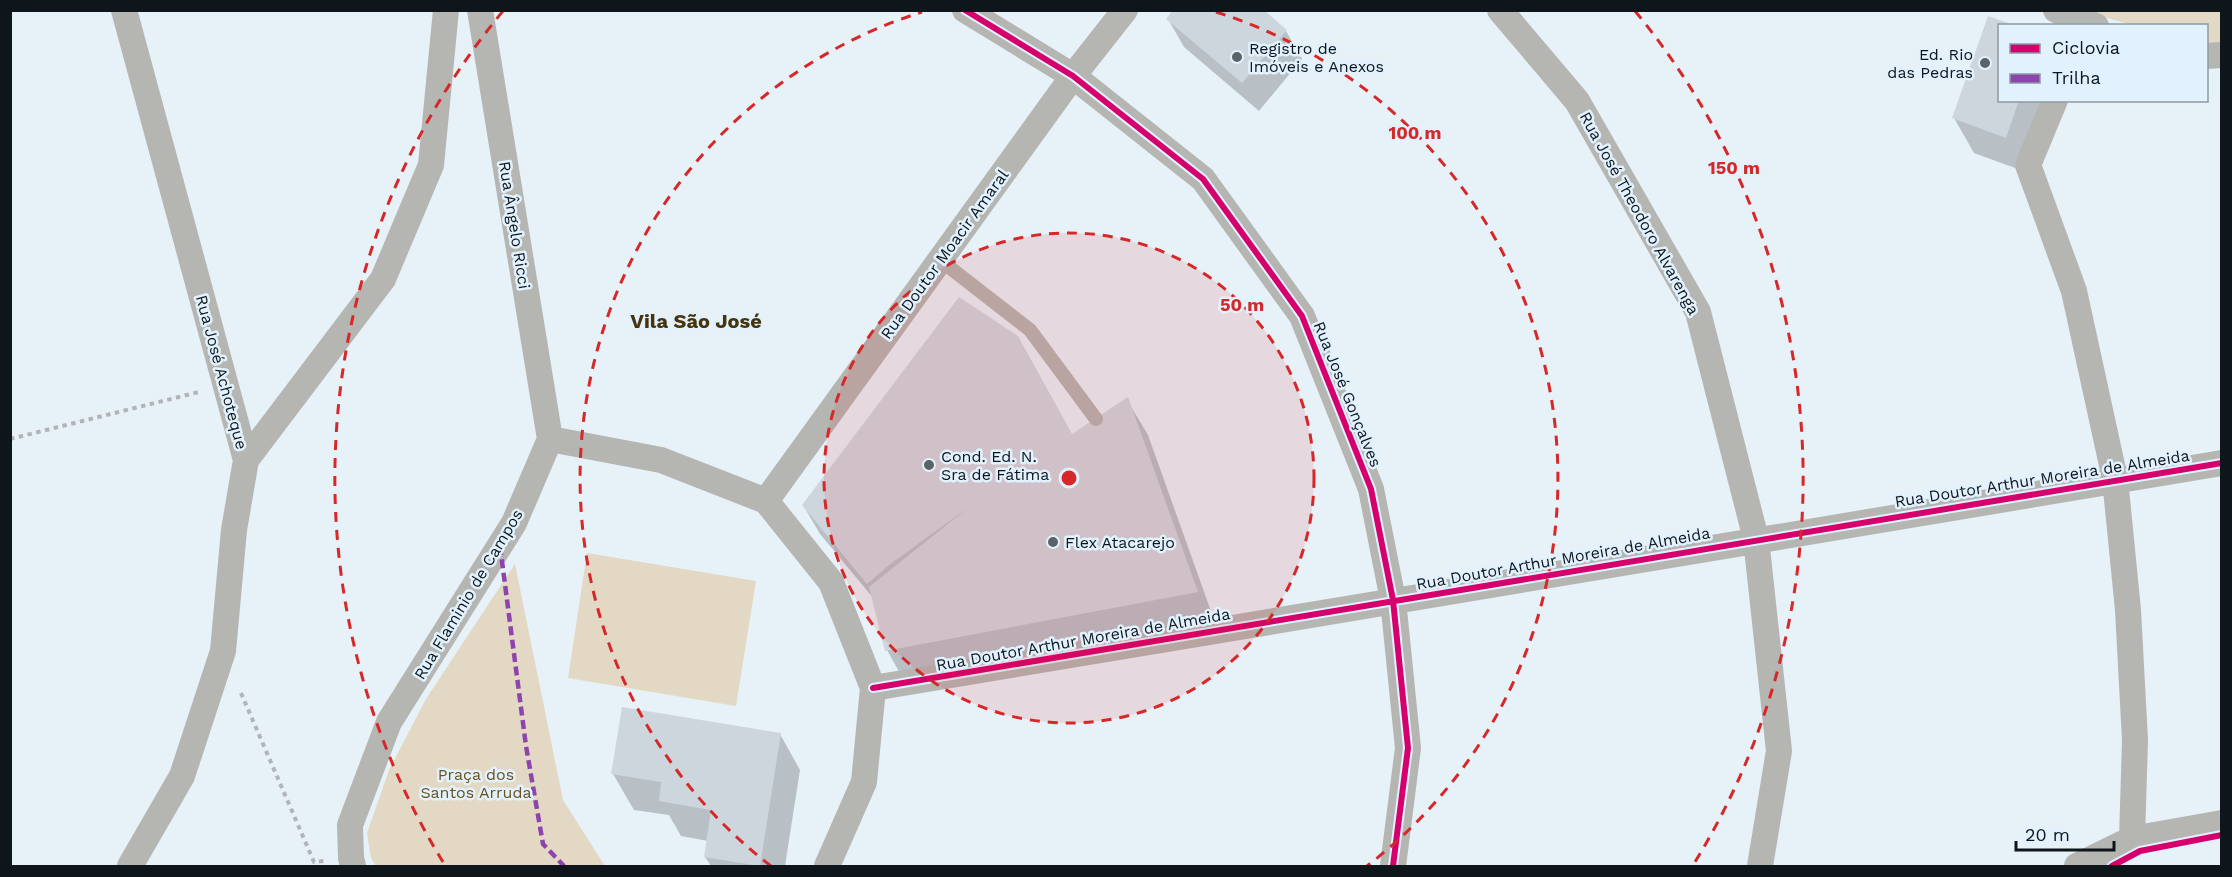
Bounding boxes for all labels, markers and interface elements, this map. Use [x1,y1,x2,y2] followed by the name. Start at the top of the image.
[1998,24,2208,102] legend
[2052,37,2120,58] text: Ciclovia
[1249,39,1384,76] place label: Registro de Imóveis e Anexos
[1887,45,1973,82] place label: Ed. Rio das Pedras
[1230,50,1244,64] marker: Registro de Imóveis e Anexos
[1978,56,1992,70] marker: Ed. Rio das Pedras
[2052,67,2101,88] text: Trilha
[1576,108,1703,318] street label: Rua José Theodoro Alvarenga
[1388,122,1442,143] text: 100 m
[1708,157,1760,178] text: 150 m
[495,160,534,290] street label: Rua Ângelo Ricci
[876,166,1012,343] street label: Rua Doutor Moacir Amaral
[192,293,251,451] street label: Rua José Achoteque
[1220,294,1264,315] text: 50 m
[630,309,762,333] district label: Vila São José
[1310,319,1385,470] street label: Rua José Gonçalves
[1893,446,2191,511] street label: Rua Doutor Arthur Moreira de Almeida
[941,447,1049,484] place label: Cond. Ed. N. Sra de Fátima
[922,458,936,472] marker: Cond. Ed. N. Sra de Fátima
[1059,468,1079,488] centre of rings
[410,506,527,683] street label: Rua Flaminio de Campos
[1415,523,1712,594] street label: Rua Doutor Arthur Moreira de Almeida
[1065,533,1175,552] place label: Flex Atacarejo
[1046,535,1060,549] marker: Flex Atacarejo
[935,604,1232,675] street label: Rua Doutor Arthur Moreira de Almeida
[420,765,532,802] park label: Praça dos Santos Arruda
[2016,814,2114,852] scale bar
[2025,824,2070,845] text: 20 m

